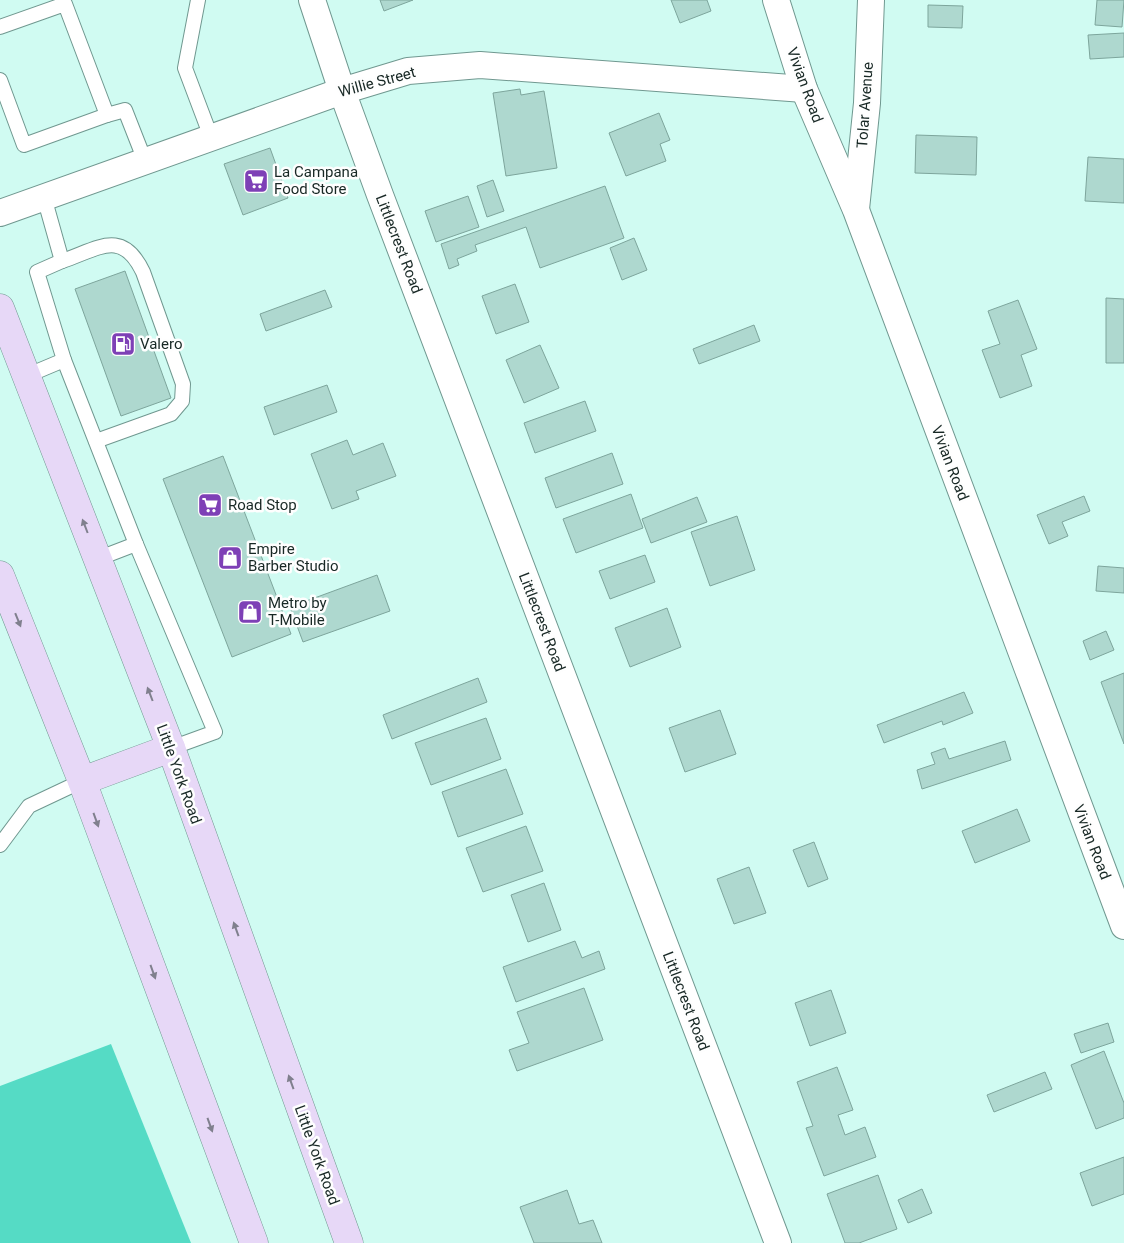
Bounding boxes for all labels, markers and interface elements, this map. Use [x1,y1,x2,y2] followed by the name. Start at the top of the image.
[783,45,827,125] street label: Vivian Road
[853,61,877,149] street label: Tolar Avenue
[336,63,418,101] street label: Willie Street
[274,163,358,198] place label: La Campana Food Store
[243,168,269,194] supermarket icon: La Campana Food Store
[372,192,426,296] street label: Littlecrest Road
[110,331,136,357] fuel station icon: Valero
[140,335,182,353] place label: Valero
[927,423,973,503] street label: Vivian Road
[197,492,223,518] supermarket icon: Road Stop
[228,496,297,514] place label: Road Stop
[80,519,88,534] one-way arrow
[248,540,339,575] place label: Empire Barber Studio
[217,545,243,571] shop icon: Empire Barber Studio
[515,570,569,674] street label: Littlecrest Road
[268,594,327,629] place label: Metro by T-Mobile
[237,599,263,625] shop icon: Metro by T-Mobile
[14,613,22,628] one-way arrow
[146,686,154,701] one-way arrow
[153,722,205,826] street label: Little York Road
[1069,802,1115,882] street label: Vivian Road
[92,813,100,828] one-way arrow
[232,921,240,936] one-way arrow
[659,949,713,1053] street label: Littlecrest Road
[150,965,157,980] one-way arrow
[287,1074,295,1089] one-way arrow
[291,1103,343,1207] street label: Little York Road
[206,1118,214,1133] one-way arrow

